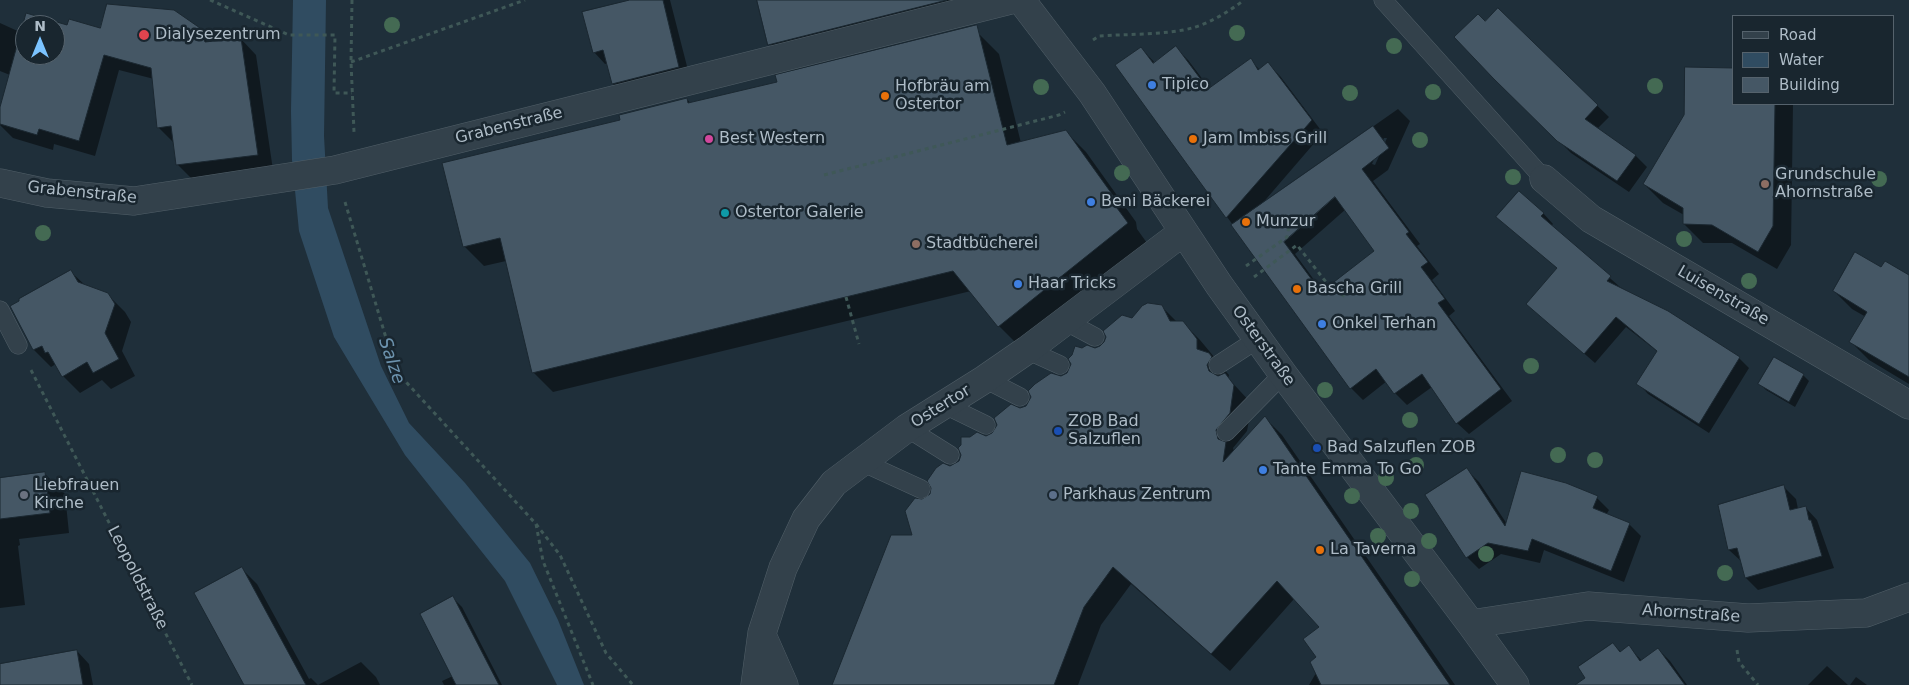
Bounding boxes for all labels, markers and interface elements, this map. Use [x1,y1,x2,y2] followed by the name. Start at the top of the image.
[15,15,65,65] north arrow
[1732,15,1894,105] legend
[34,18,46,34] text: N
[155,25,281,45] place label: Dialysezentrum
[1779,26,1817,44] text: Road
[137,28,151,42] marker: Dialysezentrum
[1779,51,1823,69] text: Water
[1162,75,1209,95] place label: Tipico
[1779,76,1840,94] text: Building
[895,77,990,115] place label: Hofbräu am Ostertor
[1146,79,1158,91] marker: Tipico
[879,90,891,102] marker: Hofbräu am Ostertor
[453,103,565,149] street label: Grabenstraße
[719,129,825,149] place label: Best Western
[1203,129,1327,149] place label: Jam Imbiss Grill
[703,133,715,145] marker: Best Western
[1187,133,1199,145] marker: Jam Imbiss Grill
[1775,165,1876,203] place label: Grundschule Ahornstraße
[26,178,138,208] street label: Grabenstraße
[1759,178,1771,190] marker: Grundschule Ahornstraße
[1101,192,1210,212] place label: Beni Bäckerei
[1085,196,1097,208] marker: Beni Bäckerei
[735,203,864,223] place label: Ostertor Galerie
[719,207,731,219] marker: Ostertor Galerie
[1256,212,1315,232] place label: Munzur
[1240,216,1252,228] marker: Munzur
[926,234,1038,254] place label: Stadtbücherei
[910,238,922,250] marker: Stadtbücherei
[1674,262,1772,330] street label: Luisenstraße
[1028,274,1116,294] place label: Haar Tricks
[1012,278,1024,290] marker: Haar Tricks
[1307,279,1402,299] place label: Bascha Grill
[1291,283,1303,295] marker: Bascha Grill
[1227,302,1299,390] street label: Osterstraße
[1332,314,1436,334] place label: Onkel Terhan
[1316,318,1328,330] marker: Onkel Terhan
[373,335,409,387] water label: Salze
[908,381,974,433] street label: Ostertor
[1068,412,1141,450] place label: ZOB Bad Salzuflen
[1052,425,1064,437] marker: ZOB Bad Salzuflen
[1327,438,1476,458] place label: Bad Salzuflen ZOB
[1311,442,1323,454] marker: Bad Salzuflen ZOB
[1273,460,1422,480] place label: Tante Emma To Go
[1257,464,1269,476] marker: Tante Emma To Go
[34,476,120,514] place label: Liebfrauen Kirche
[1063,485,1211,505] place label: Parkhaus Zentrum
[18,489,30,501] marker: Liebfrauen Kirche
[1047,489,1059,501] marker: Parkhaus Zentrum
[103,523,171,633] street label: Leopoldstraße
[1330,540,1416,560] place label: La Taverna
[1314,544,1326,556] marker: La Taverna
[1641,601,1741,627] street label: Ahornstraße

